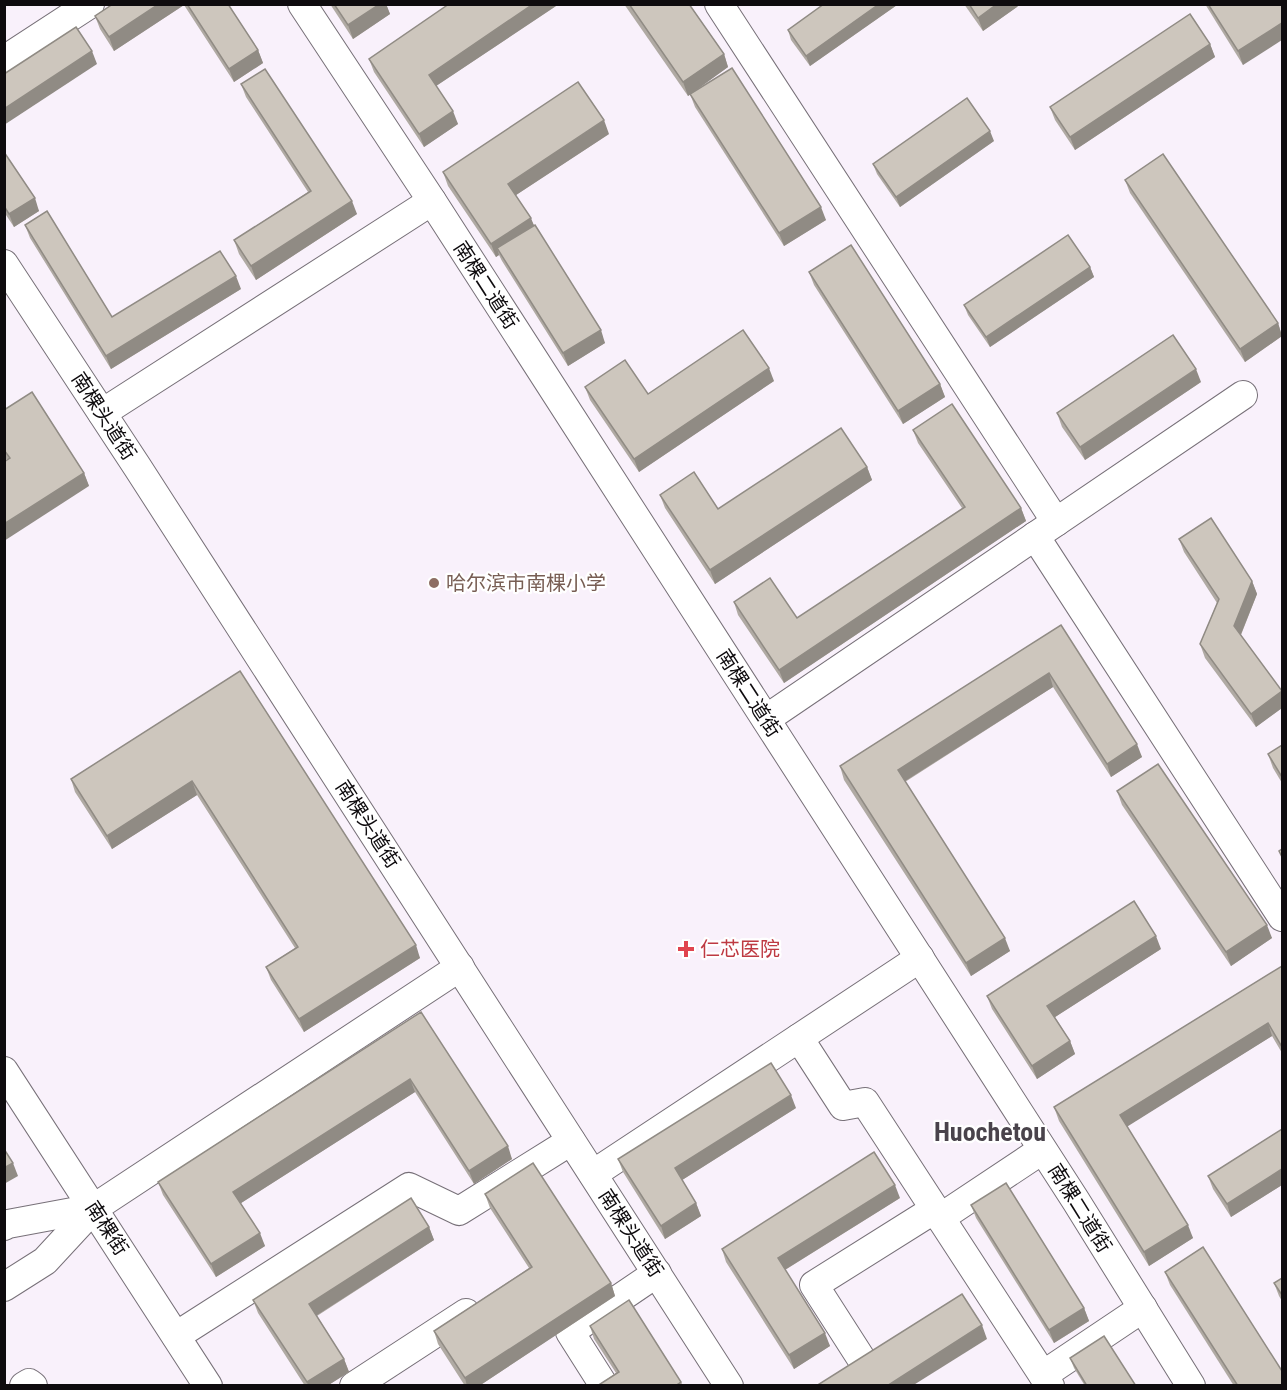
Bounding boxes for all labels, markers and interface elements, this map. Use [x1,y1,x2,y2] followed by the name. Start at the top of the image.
[449,237,523,333] street label: 南棵二道街
[67,368,141,464] street label: 南棵头道街
[446,571,606,595] place label: 哈尔滨市南棵小学
[427,576,441,590] marker: 哈尔滨市南棵小学
[712,645,786,741] street label: 南棵二道街
[331,776,405,872] street label: 南棵头道街
[700,937,780,961] place label: 仁芯医院
[677,940,695,958] marker: 仁芯医院
[934,1117,1046,1147] district label: Huochetou
[1043,1159,1117,1257] street label: 南棵二道街
[594,1185,668,1281] street label: 南棵头道街
[81,1196,133,1260] street label: 南棵街

